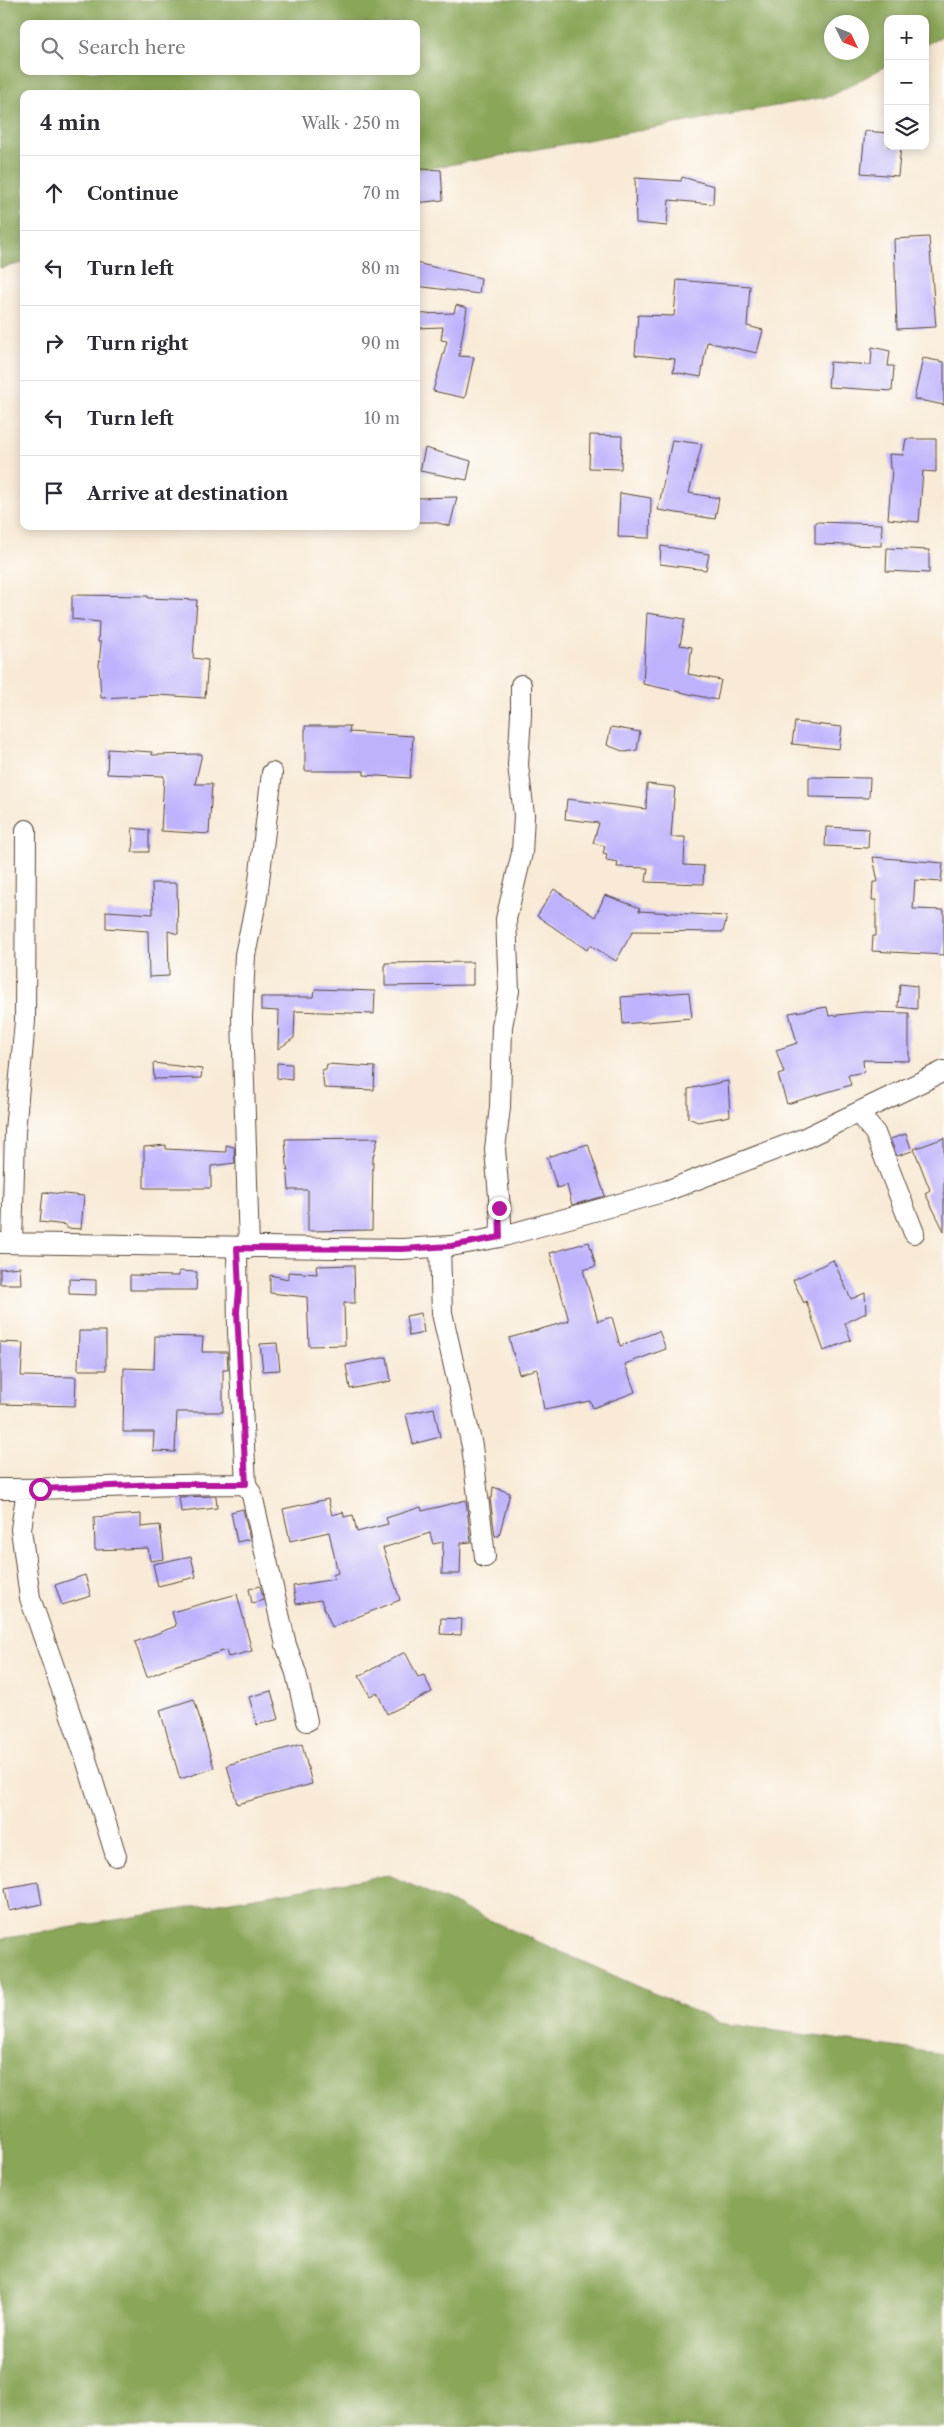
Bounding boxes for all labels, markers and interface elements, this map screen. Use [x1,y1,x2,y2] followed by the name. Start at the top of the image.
[824,15,869,60] north arrow
[884,15,929,150] map controls
[884,15,929,60] button: +
[20,20,420,75] search box
[38,34,66,62] icon: search
[78,36,186,59] text: Search here
[884,60,929,105] button: −
[884,105,929,150] button: layers
[40,110,101,135] text: 4 min
[302,113,400,133] text: Walk · 250 m
[40,179,68,207] icon: ahead
[87,182,179,205] text: Continue
[363,183,400,203] text: 70 m
[40,254,68,282] icon: left
[87,257,174,280] text: Turn left
[361,258,400,278] text: 80 m
[40,329,68,357] icon: right
[87,332,188,355] text: Turn right
[361,333,400,353] text: 90 m
[40,404,68,432] icon: left
[87,407,174,430] text: Turn left
[364,408,400,428] text: 10 m
[40,479,68,507] icon: arrive
[87,482,288,505] text: Arrive at destination
[488,1197,511,1220] route end
[29,1478,52,1501] route start

